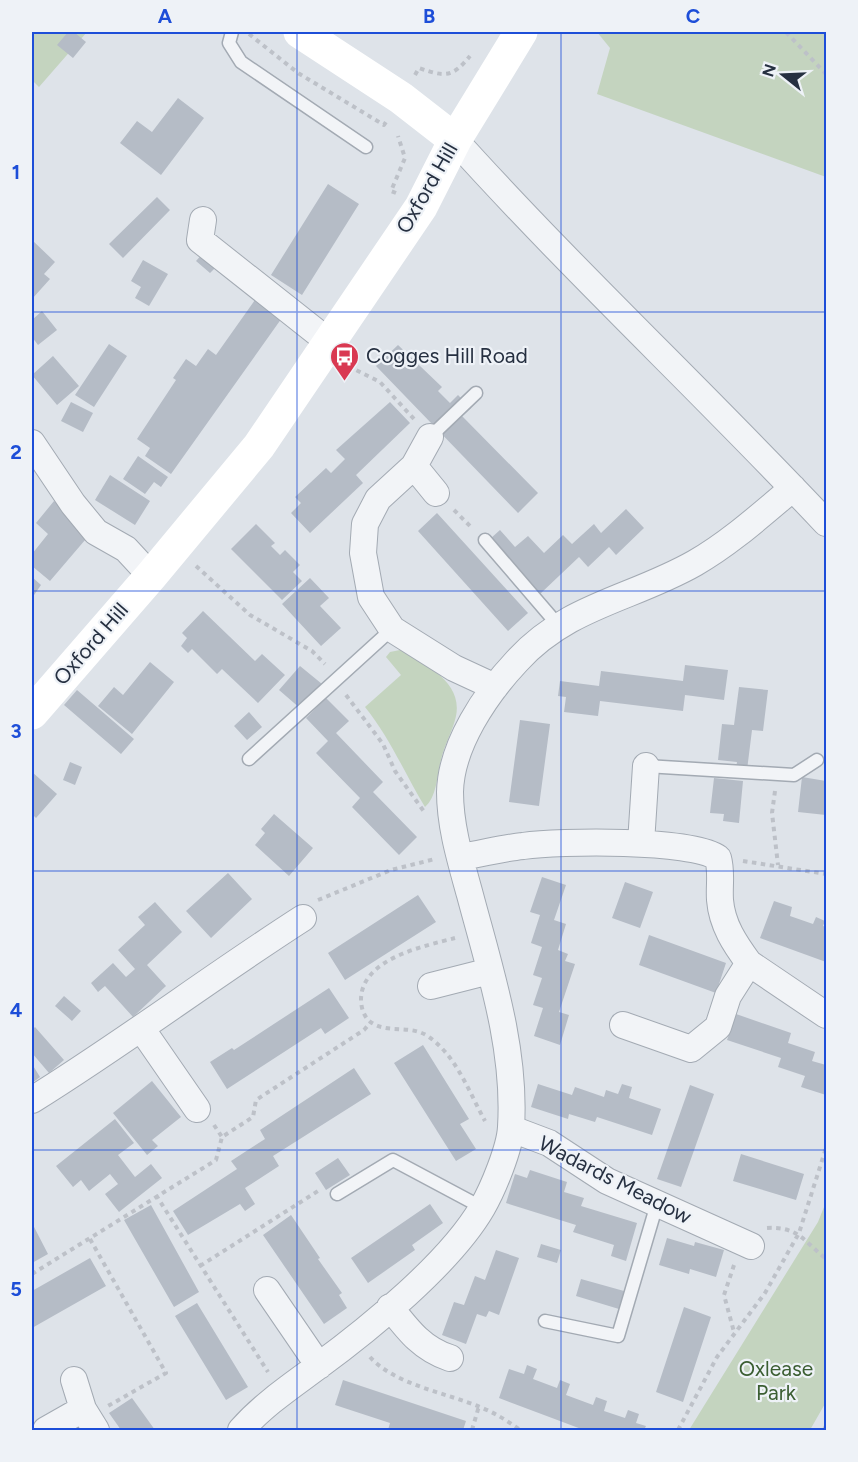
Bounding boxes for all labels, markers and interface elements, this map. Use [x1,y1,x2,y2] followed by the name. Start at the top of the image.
[158,4,173,28] text: A
[423,4,435,28] text: B
[686,4,700,28] text: C
[753,45,813,105] north arrow
[758,62,780,79] text: N
[391,138,463,238] street label: Oxford Hill
[12,160,20,184] text: 1
[329,340,361,382] bus stop icon: Cogges Hill Road
[366,343,528,368] place label: Cogges Hill Road
[10,440,22,464] text: 2
[48,598,133,690] street label: Oxford Hill
[10,719,22,743] text: 3
[10,998,23,1022] text: 4
[535,1130,696,1229] street label: Wadards Meadow
[10,1277,22,1301] text: 5
[739,1356,813,1405] park label: Oxlease Park

